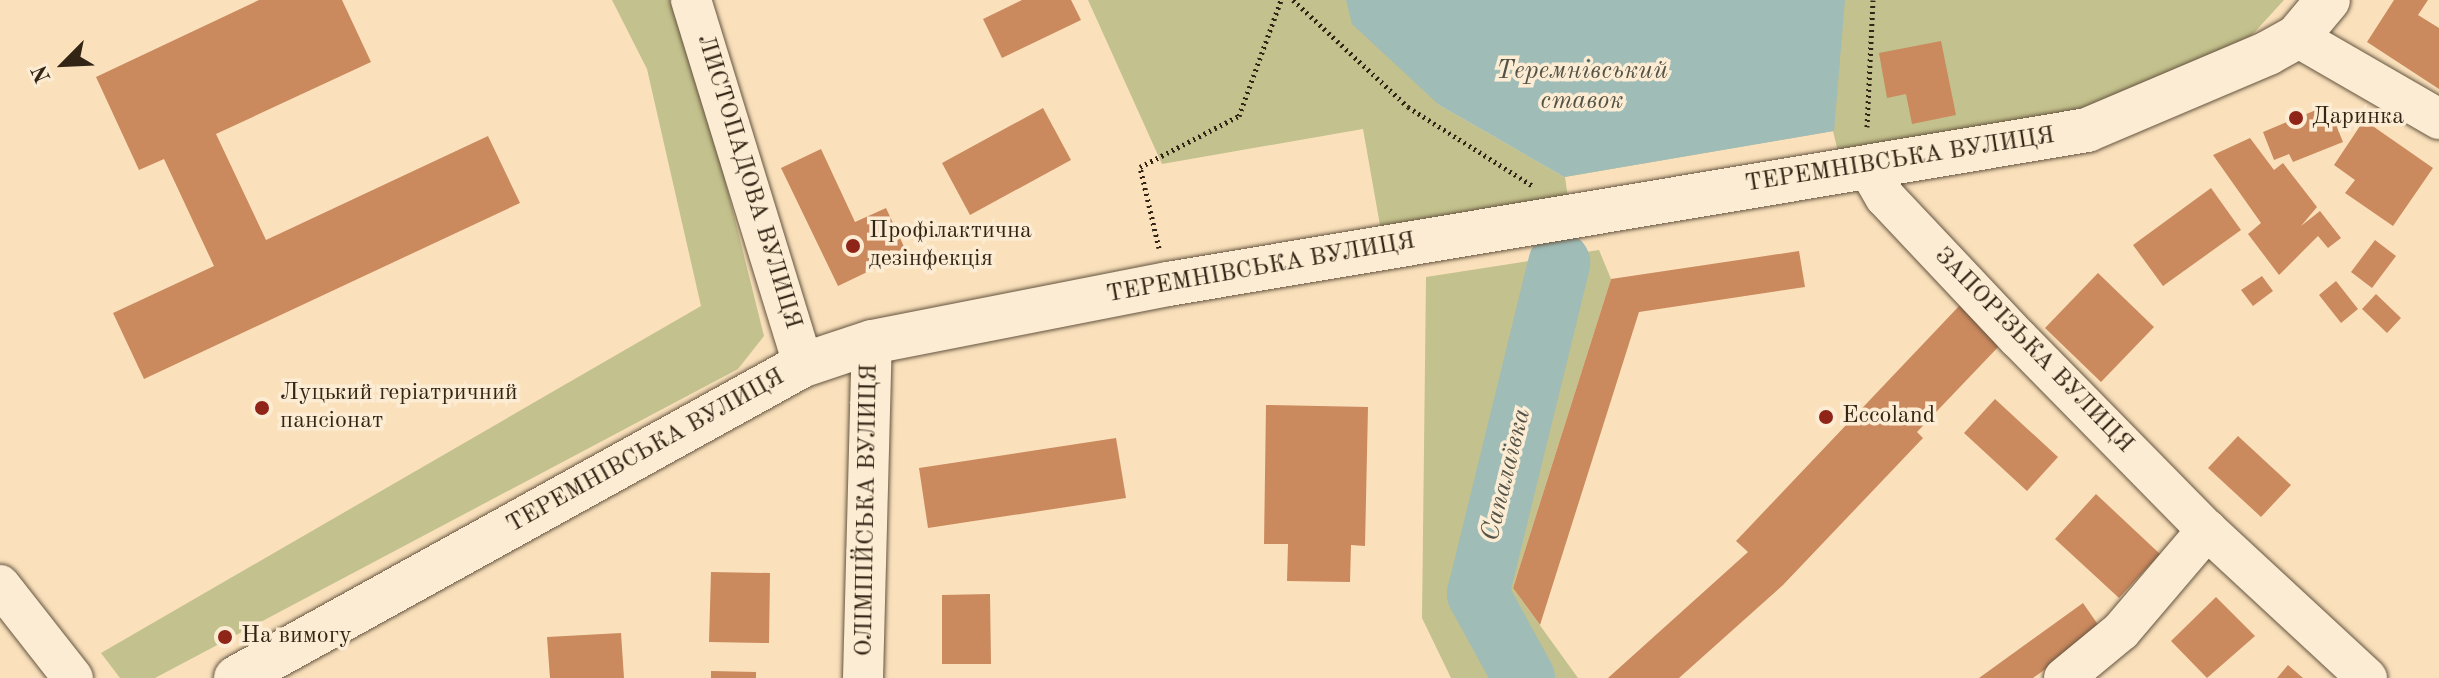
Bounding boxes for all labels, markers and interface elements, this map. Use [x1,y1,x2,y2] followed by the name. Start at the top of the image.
[24,24,104,104] north arrow
[689,31,807,333] street label: ЛИСТОПАДОВА ВУЛИЦЯ
[1496,56,1668,118] water label: Теремнівський ставок
[29,62,56,86] text: N
[2312,104,2404,132] place label: Даринка
[2287,109,2305,127] marker: Даринка
[1743,122,2057,200] street label: ТЕРЕМНІВСЬКА ВУЛИЦЯ
[869,218,1032,274] place label: Профілактична дезінфекція
[1104,228,1418,310] street label: ТЕРЕМНІВСЬКА ВУЛИЦЯ
[844,237,862,255] marker: Профілактична дезінфекція
[1927,242,2139,460] street label: ЗАПОРІЗЬКА ВУЛИЦЯ
[851,363,885,657] street label: ОЛІМПІЙСЬКА ВУЛИЦЯ
[502,364,790,540] street label: ТЕРЕМНІВСЬКА ВУЛИЦЯ
[280,380,518,436] place label: Луцький геріатричний пансіонат
[251,397,273,419] marker: Луцький геріатричний пансіонат
[1842,403,1935,431] place label: Eccoland
[1475,405,1539,545] water label: Сапалаївка
[1817,408,1835,426] marker: Eccoland
[241,623,352,651] place label: На вимогу
[216,628,234,646] marker: На вимогу

